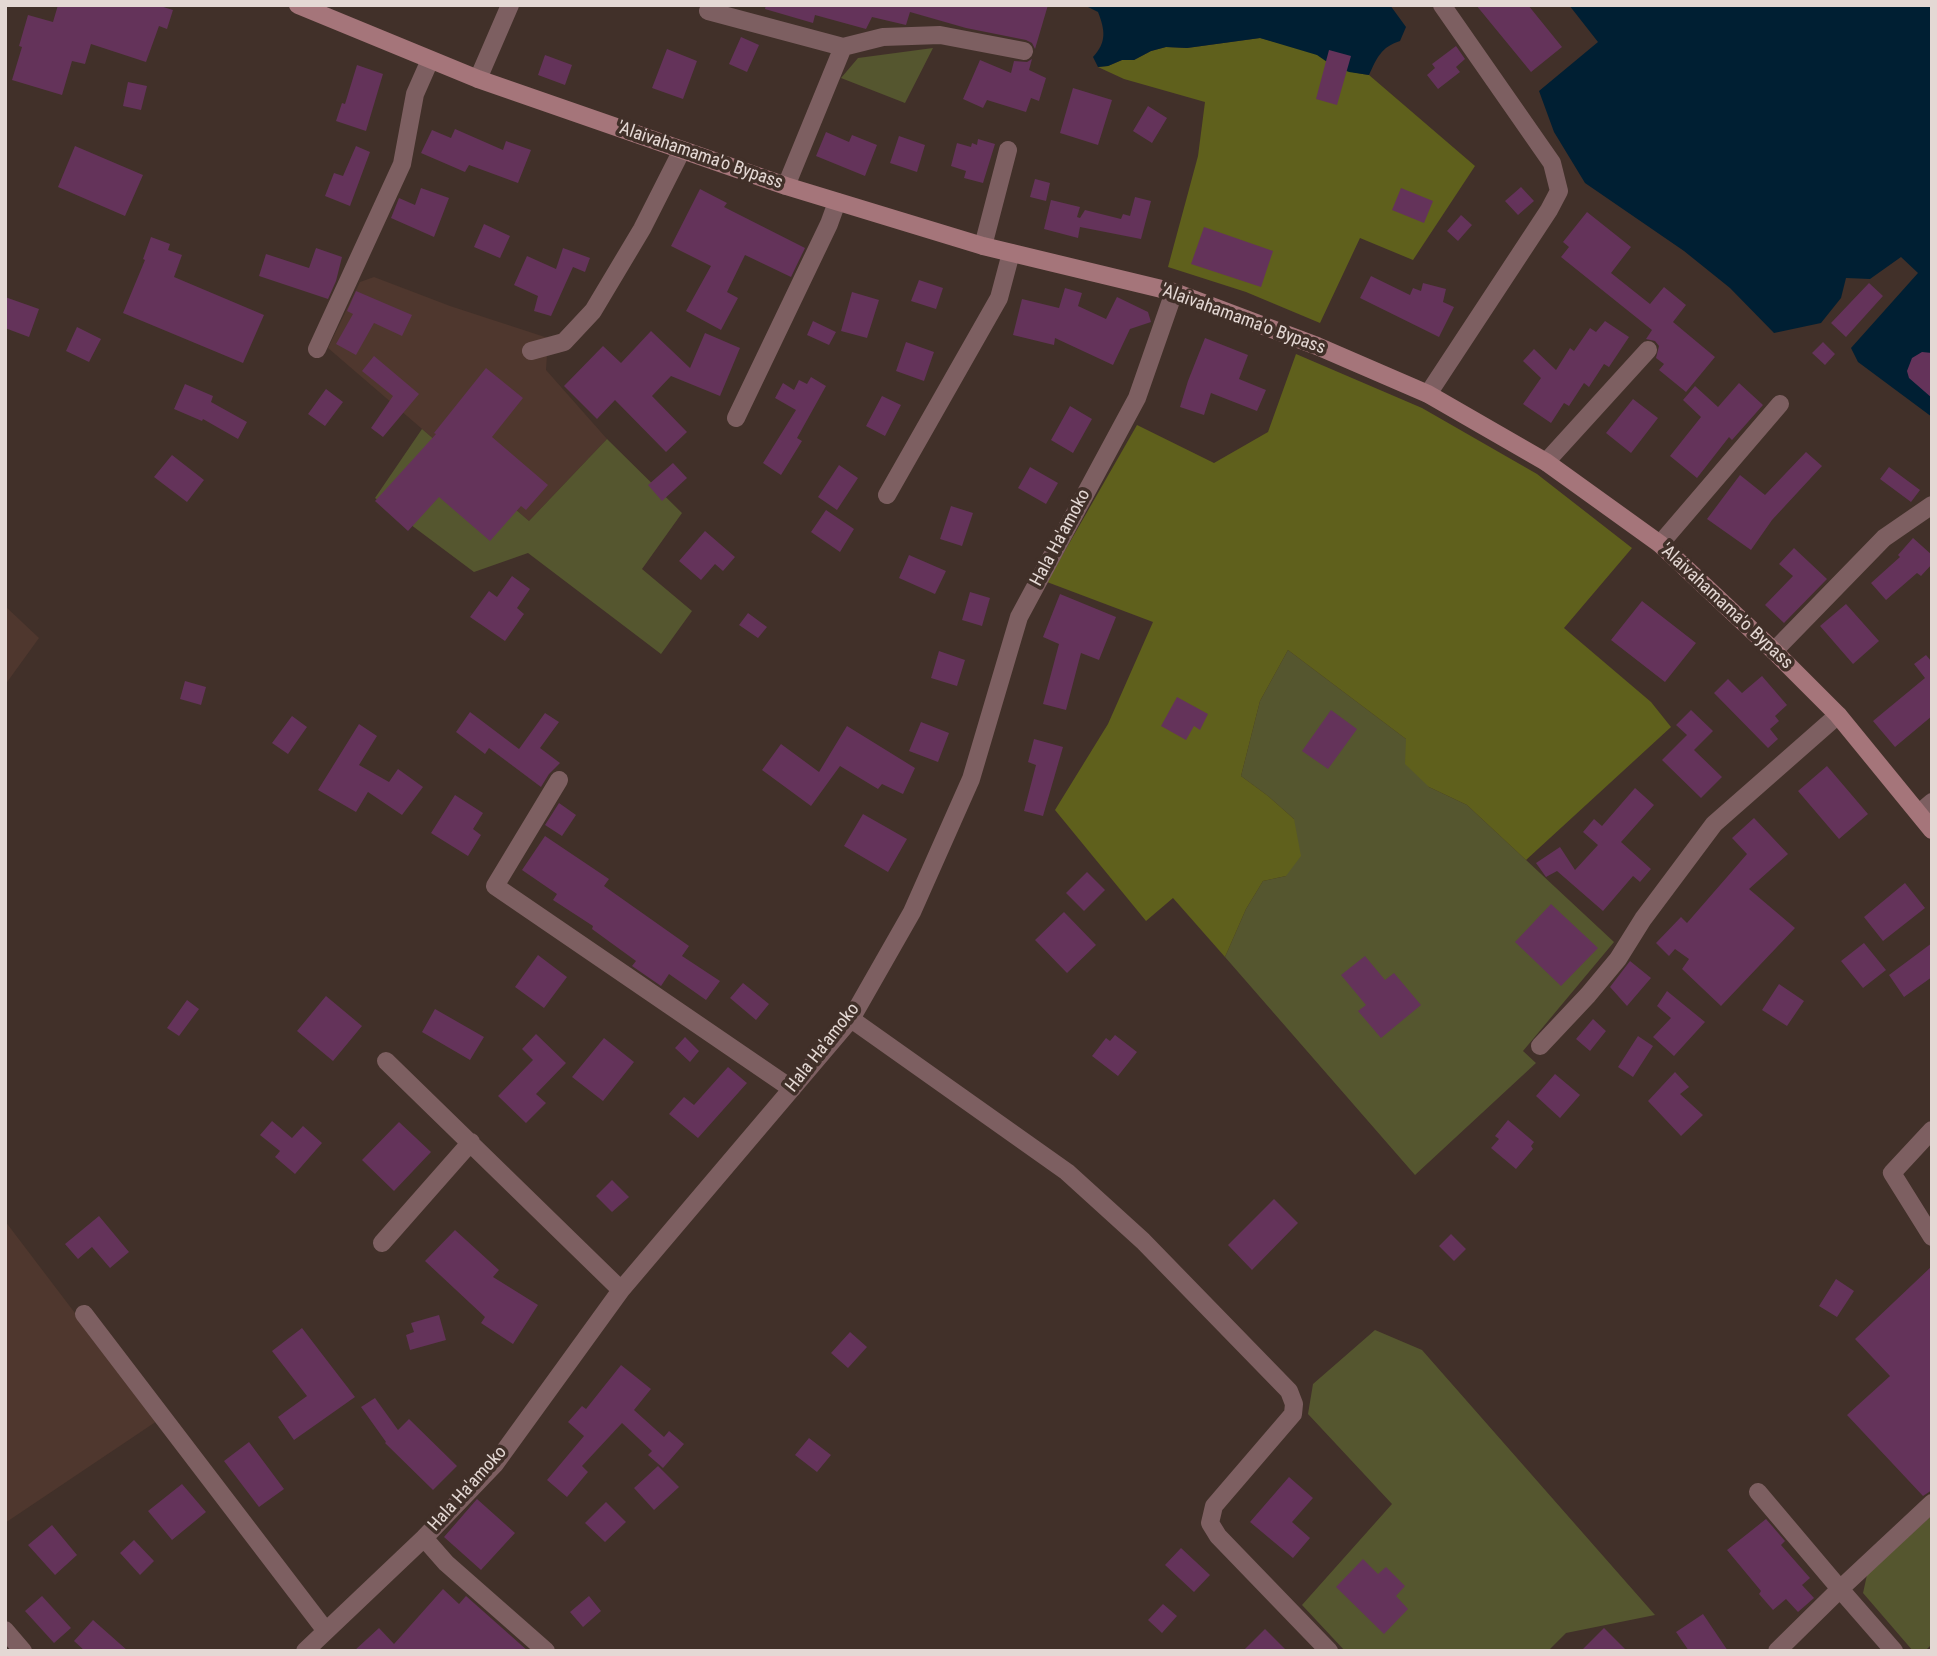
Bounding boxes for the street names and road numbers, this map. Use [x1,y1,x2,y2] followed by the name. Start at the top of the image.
[614,118,786,194] street label: 'Alaivahamama'o Bypass
[1158,280,1328,360] street label: 'Alaivahamama'o Bypass
[1026,486,1096,590] street label: Hala Ha'amoko
[1655,540,1797,674] street label: 'Alaivahamama'o Bypass
[782,999,864,1097] street label: Hala Ha'amoko
[424,1442,512,1536] street label: Hala Ha'amoko

